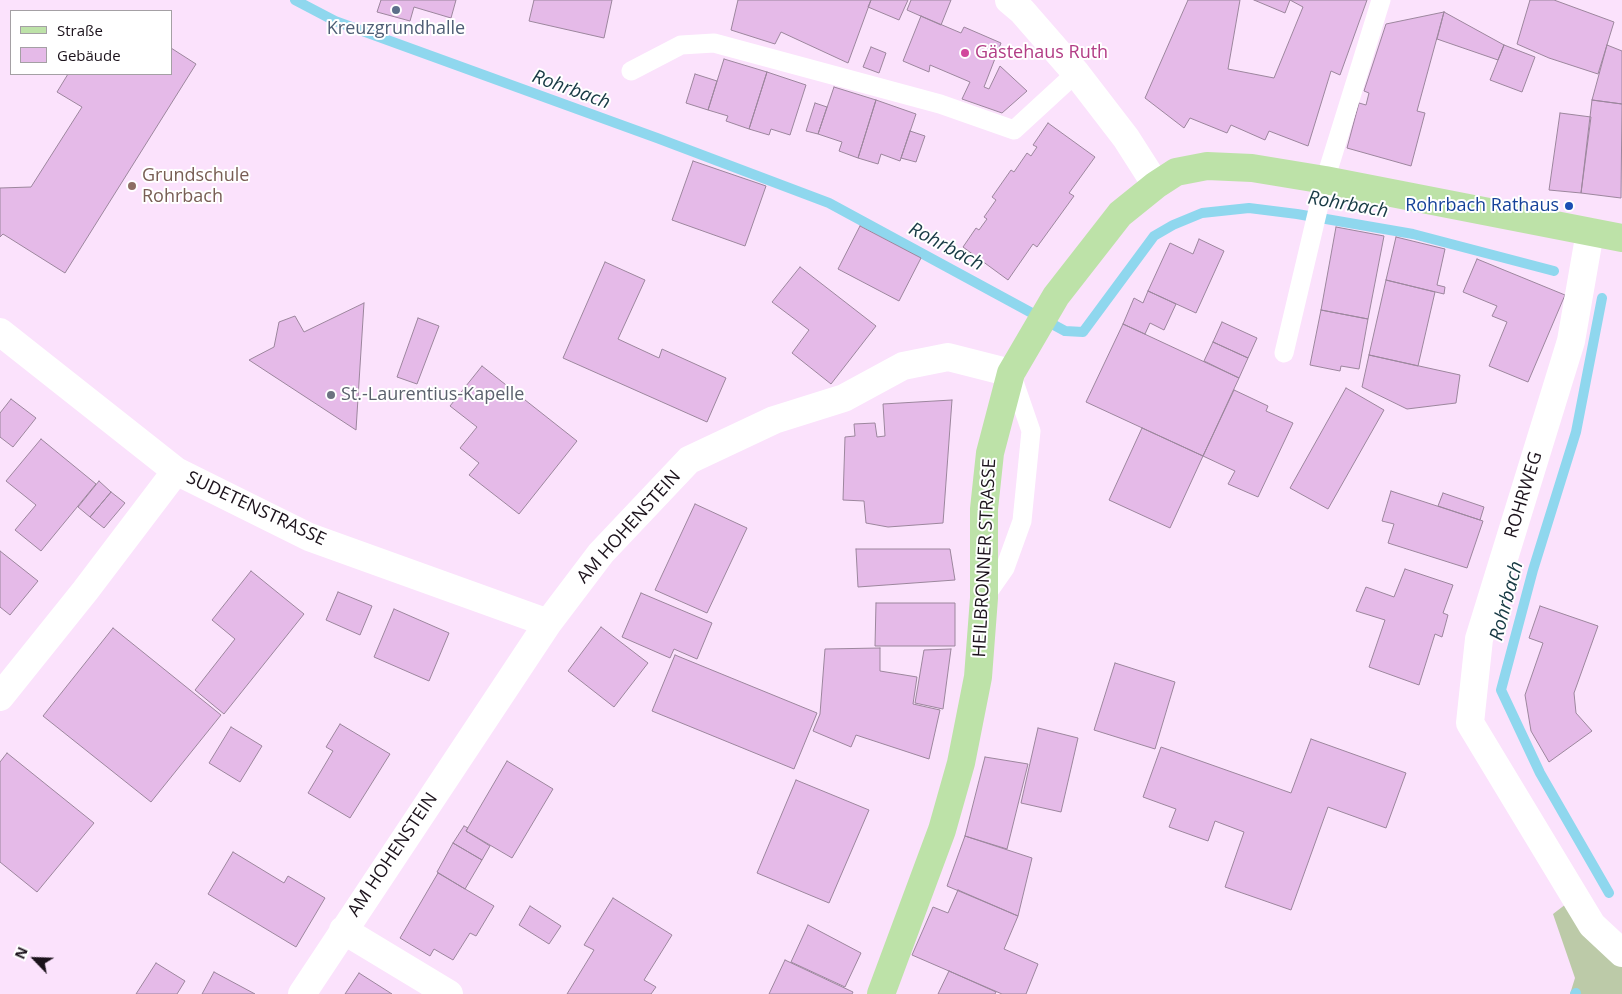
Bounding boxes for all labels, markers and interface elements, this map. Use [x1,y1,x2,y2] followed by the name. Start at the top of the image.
[390,4,402,16] marker: Kreuzgrundhalle
[10,10,172,75] legend
[327,18,465,40] place label: Kreuzgrundhalle
[57,20,103,40] text: Straße
[975,42,1108,64] place label: Gästehaus Ruth
[57,45,121,65] text: Gebäude
[959,47,971,59] marker: Gästehaus Ruth
[529,65,613,115] water label: Rohrbach
[142,165,249,208] place label: Grundschule Rohrbach
[126,180,138,192] marker: Grundschule Rohrbach
[1306,187,1390,223] water label: Rohrbach
[1405,195,1559,217] place label: Rohrbach Rathaus
[1563,200,1575,212] marker: Rohrbach Rathaus
[905,218,987,276] water label: Rohrbach
[341,384,524,406] place label: St.-Laurentius-Kapelle
[325,389,337,401] marker: St.-Laurentius-Kapelle
[1501,449,1547,541] street label: ROHRWEG
[969,458,1001,658] street label: HEILBRONNER STRASSE
[573,466,685,588] street label: AM HOHENSTEIN
[183,467,329,551] street label: SUDETENSTRASSE
[1485,559,1529,643] water label: Rohrbach
[344,789,442,921] street label: AM HOHENSTEIN
[10,934,60,984] north arrow
[10,944,32,962] text: N

